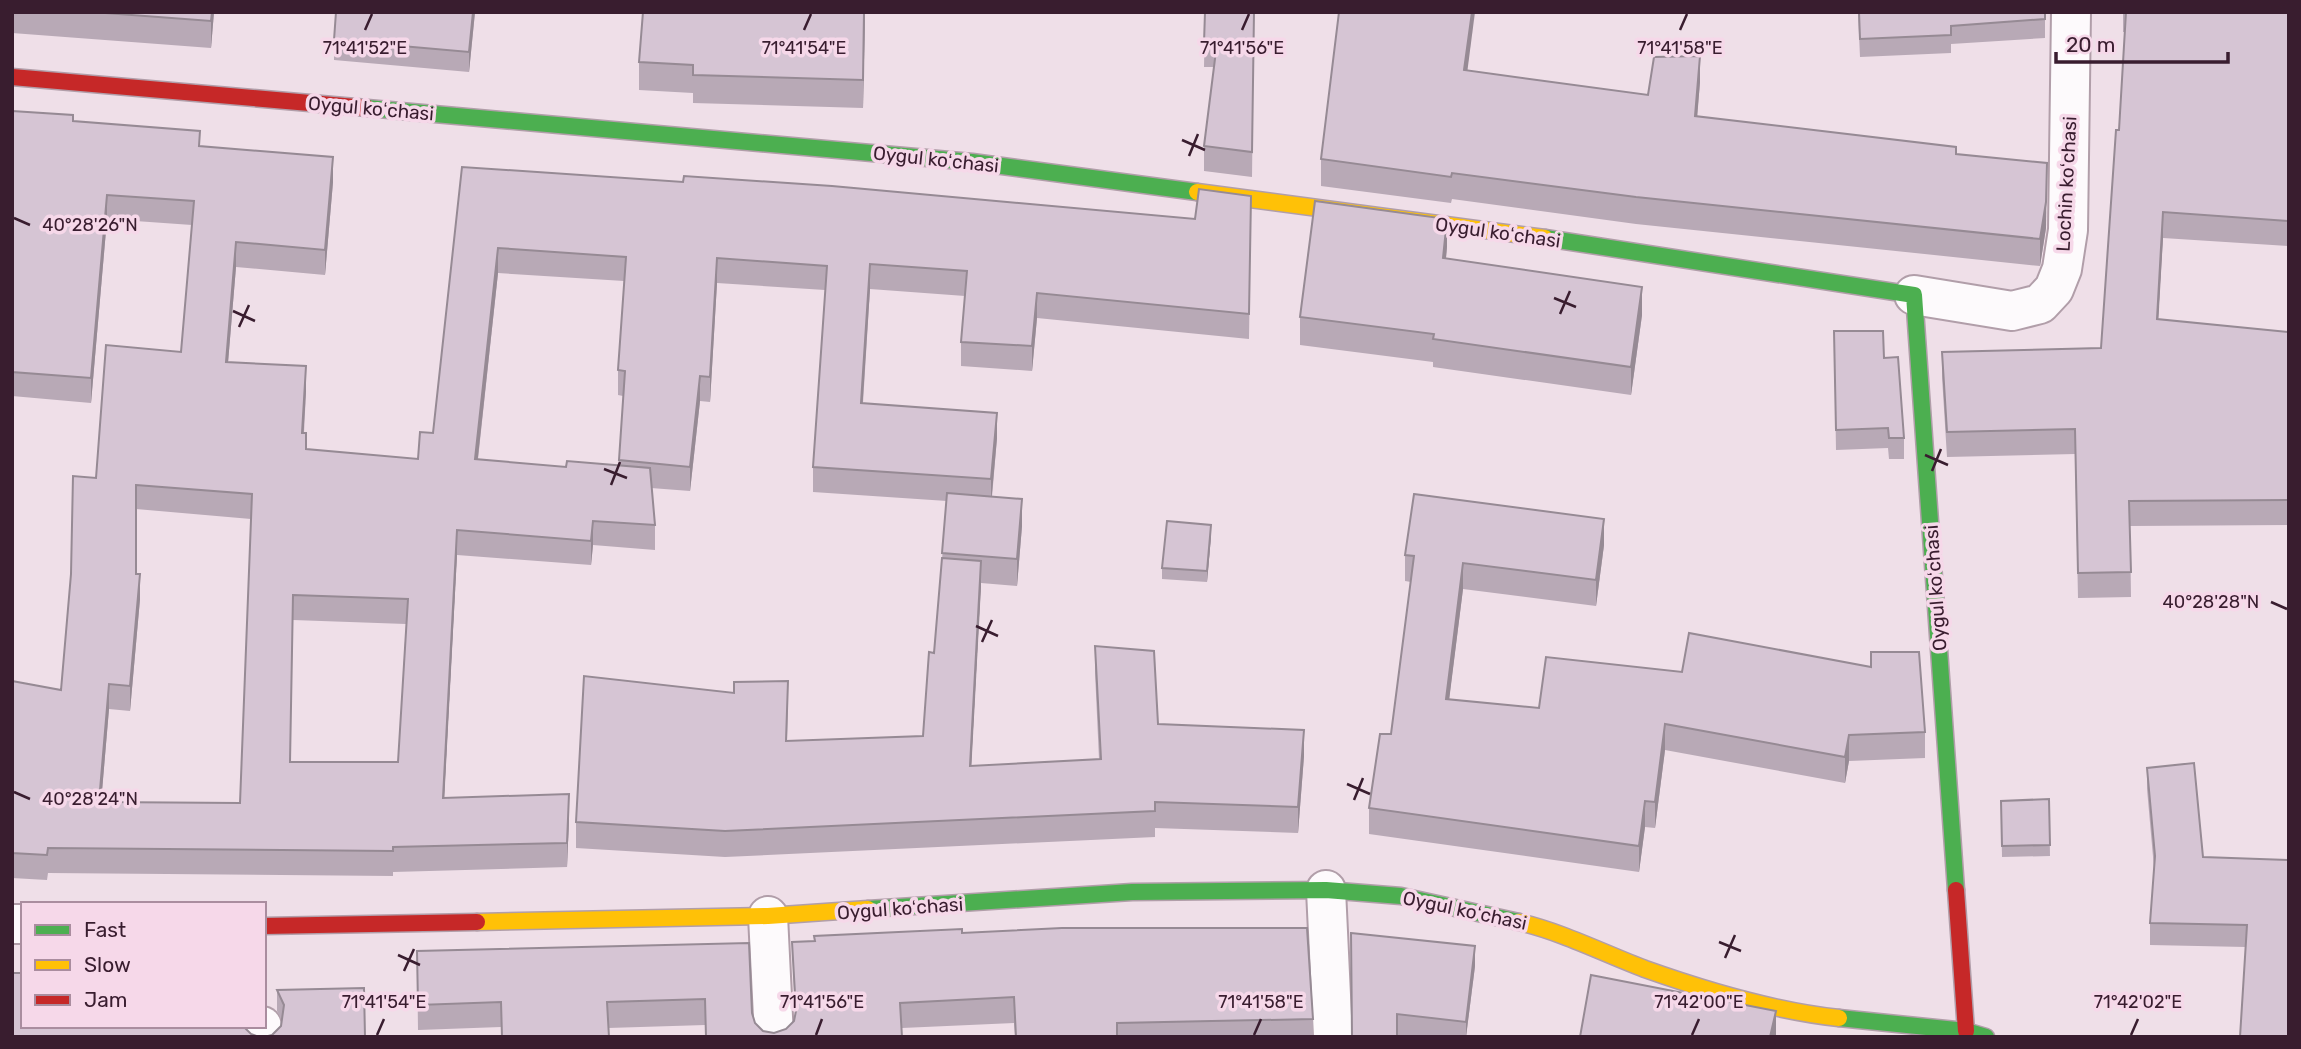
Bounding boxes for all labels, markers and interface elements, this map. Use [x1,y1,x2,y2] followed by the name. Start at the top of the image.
[2056,21,2228,65] scale bar
[2066,32,2115,57] text: 20 m
[323,37,407,59] text: 71°41'52"E
[762,37,846,59] text: 71°41'54"E
[1200,37,1284,59] text: 71°41'56"E
[1637,37,1723,59] text: 71°41'58"E
[307,92,435,125] street label: Oygul koʻchasi
[2051,116,2082,252] street label: Lochin koʻchasi
[872,141,1000,178] street label: Oygul koʻchasi
[1434,212,1562,253] street label: Oygul koʻchasi
[42,214,138,236] text: 40°28'26"N
[1920,524,1951,652] street label: Oygul koʻchasi
[2163,591,2259,613] text: 40°28'28"N
[42,788,138,810] text: 40°28'24"N
[1401,886,1529,935] street label: Oygul koʻchasi
[836,893,964,924] street label: Oygul koʻchasi
[21,902,266,1028] legend
[84,917,126,942] text: Fast
[84,952,131,977] text: Slow
[84,987,128,1012] text: Jam
[342,991,426,1013] text: 71°41'54"E
[780,991,864,1013] text: 71°41'56"E
[1218,991,1304,1013] text: 71°41'58"E
[1654,991,1744,1013] text: 71°42'00"E
[2094,991,2182,1013] text: 71°42'02"E

